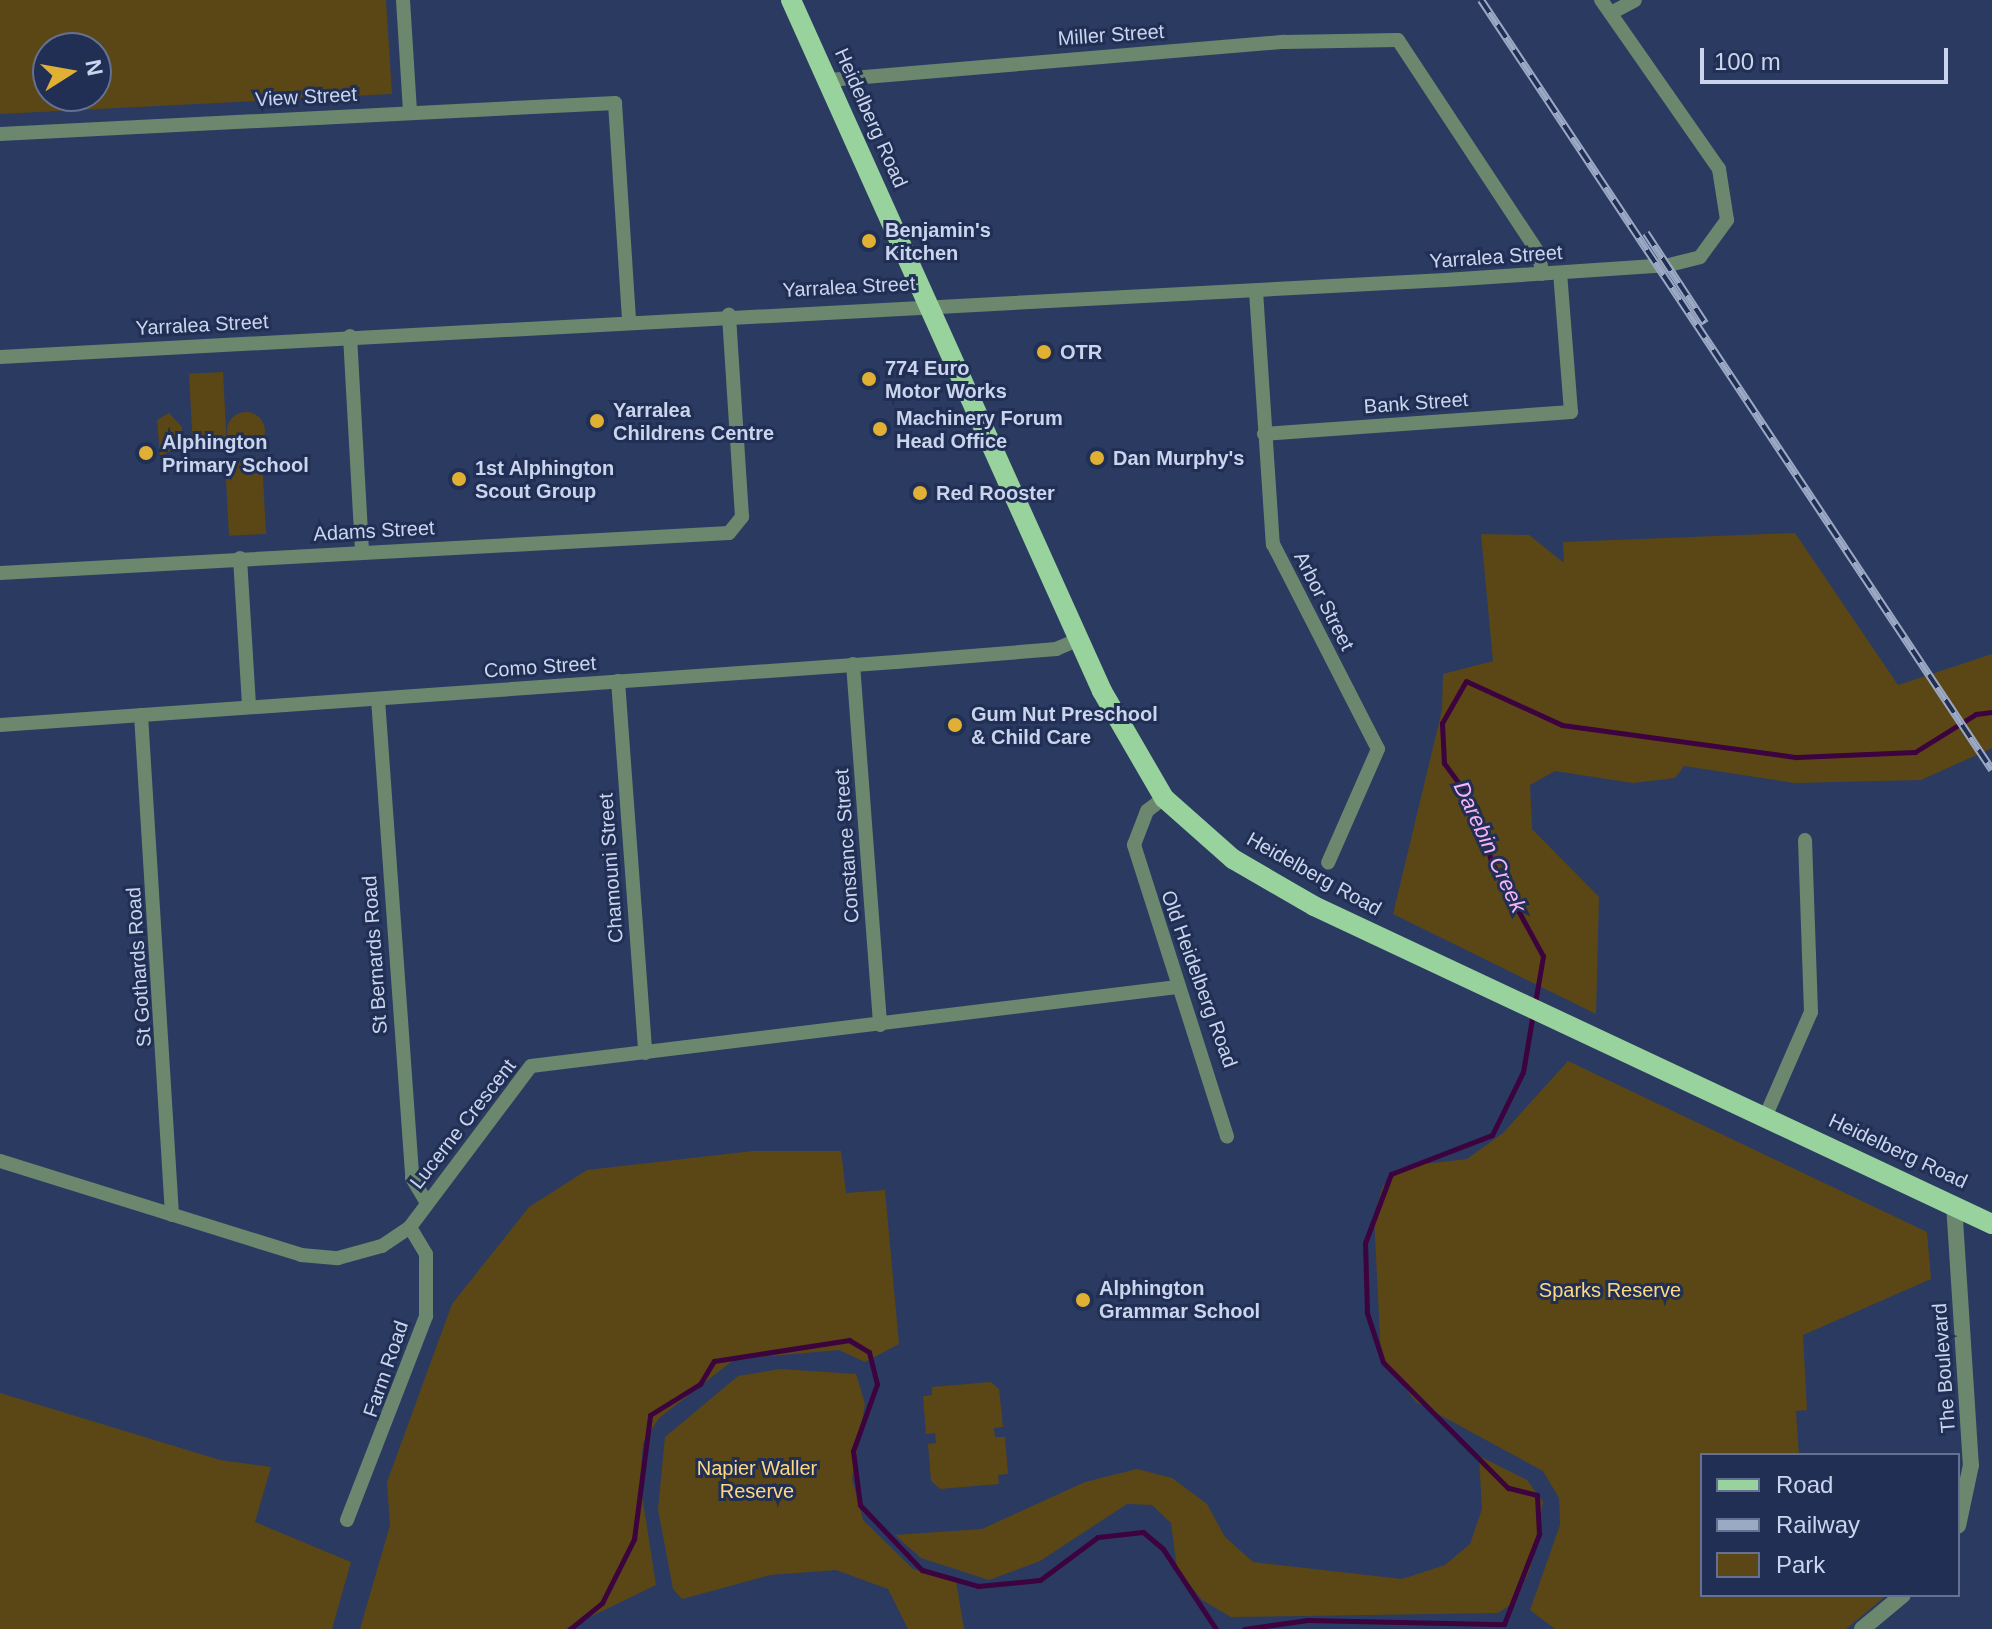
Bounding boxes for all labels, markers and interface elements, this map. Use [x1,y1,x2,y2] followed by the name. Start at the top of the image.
[1057,19,1165,51] street label: Miller Street
[32,32,112,112] north arrow
[1704,32,1952,82] scale bar
[830,45,912,191] street label: Heidelberg Road
[1714,48,1781,75] text: 100 m
[80,58,108,78] text: N
[254,82,358,112] street label: View Street
[885,218,991,265] place label: Benjamin's Kitchen
[860,232,878,250] marker: Benjamin's Kitchen
[1429,240,1563,274] street label: Yarralea Street
[782,272,916,302] street label: Yarralea Street
[135,310,269,340] street label: Yarralea Street
[1060,340,1102,364] place label: OTR
[1035,343,1053,361] marker: OTR
[885,356,1007,403] place label: 774 Euro Motor Works
[860,370,878,388] marker: 774 Euro Motor Works
[1363,387,1469,419] street label: Bank Street
[613,398,774,445] place label: Yarralea Childrens Centre
[896,406,1063,453] place label: Machinery Forum Head Office
[588,412,606,430] marker: Yarralea Childrens Centre
[871,420,889,438] marker: Machinery Forum Head Office
[162,430,309,477] place label: Alphington Primary School
[137,444,155,462] marker: Alphington Primary School
[1113,446,1244,470] place label: Dan Murphy's
[1088,449,1106,467] marker: Dan Murphy's
[475,456,615,503] place label: 1st Alphington Scout Group
[450,470,468,488] marker: 1st Alphington Scout Group
[936,481,1055,505] place label: Red Rooster
[911,484,929,502] marker: Red Rooster
[313,516,435,546] street label: Adams Street
[1289,548,1359,654] street label: Arbor Street
[483,651,597,683] street label: Como Street
[971,702,1158,749] place label: Gum Nut Preschool & Child Care
[946,716,964,734] marker: Gum Nut Preschool & Child Care
[830,768,864,924] street label: Constance Street
[1448,777,1532,917] water label: Darebin Creek
[594,792,628,944] street label: Chamouni Street
[1243,827,1385,921] street label: Heidelberg Road
[357,875,393,1035] street label: St Bernards Road
[121,886,157,1048] street label: St Gothards Road
[1156,887,1242,1071] street label: Old Heidelberg Road
[405,1054,521,1194] street label: Lucerne Crescent
[1825,1108,1971,1194] street label: Heidelberg Road
[1099,1276,1260,1323] place label: Alphington Grammar School
[1539,1278,1681,1302] park label: Sparks Reserve
[1074,1291,1092,1309] marker: Alphington Grammar School
[1927,1302,1961,1434] street label: The Boulevard
[358,1318,414,1420] street label: Farm Road
[1700,1453,1960,1597] legend
[697,1457,817,1504] park label: Napier Waller Reserve
[1776,1471,1833,1498] text: Road
[1776,1511,1860,1538] text: Railway
[1776,1551,1825,1578] text: Park

